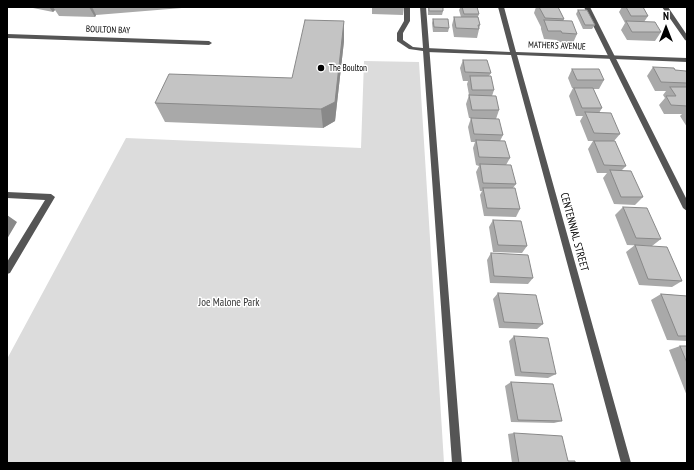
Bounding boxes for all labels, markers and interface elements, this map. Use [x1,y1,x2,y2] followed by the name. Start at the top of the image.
[646,8,686,48] north arrow
[663,9,669,23] text: N
[86,24,130,36] street label: BOULTON BAY
[528,40,586,52] street label: MATHERS AVENUE
[316,63,326,73] marker: The Boulton
[329,63,367,73] place label: The Boulton
[557,191,591,273] street label: CENTENNIAL STREET
[198,296,260,310] park label: Joe Malone Park

